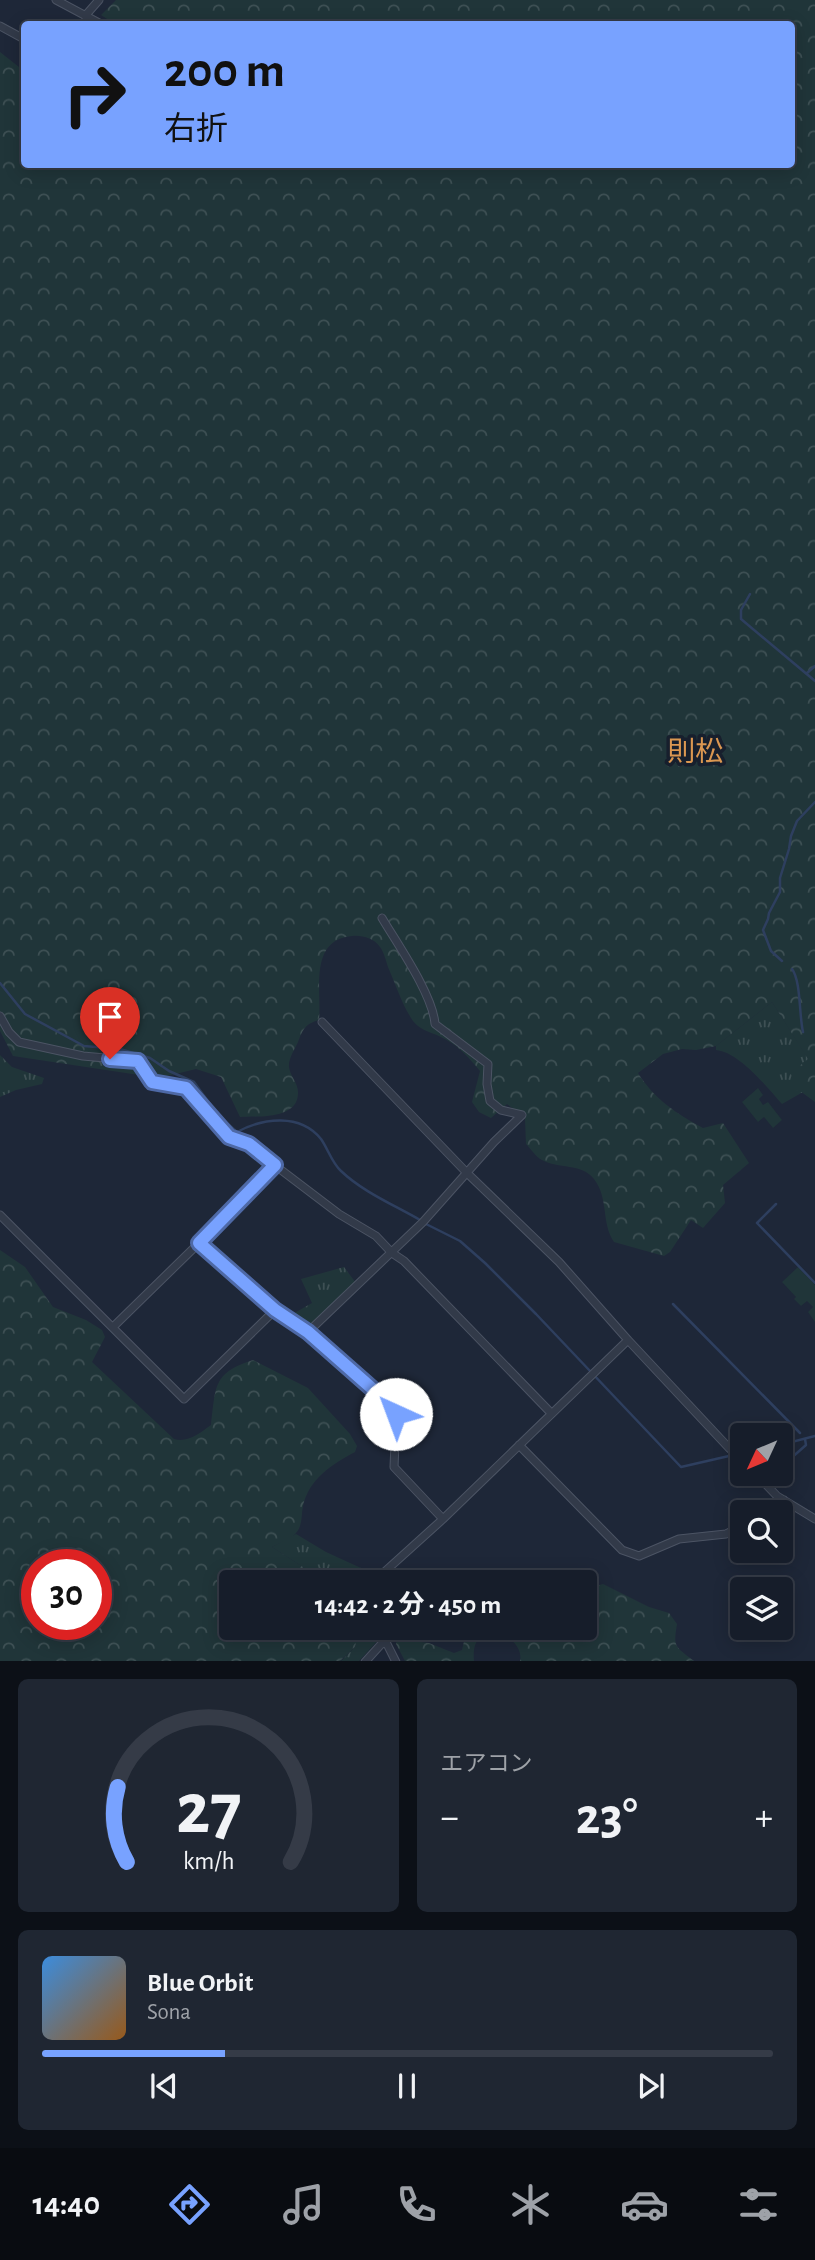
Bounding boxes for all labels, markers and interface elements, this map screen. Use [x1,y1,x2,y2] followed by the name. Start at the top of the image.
[164,47,285,96] text: 200 m
[49,49,140,140] icon: right
[164,113,228,145] text: 右折
[667,737,723,767] district label: 則松
[80,987,140,1059] pin
[91,998,129,1036] icon: arrive
[359,1377,433,1451] position arrow
[730,1423,793,1486] north arrow
[730,1423,793,1640] map controls
[730,1500,793,1563] button: search
[21,1549,112,1640] speed limit sign: 30
[730,1577,793,1640] button: layers
[315,1592,501,1618] text: 14:42 · 2 分 · 450 m
[441,1753,533,1776] text: エアコン
[175,1774,241,1847] text: 27
[576,1791,638,1843] text: 23°
[441,1799,459,1837] text: −
[755,1799,773,1837] text: +
[182,1848,234,1873] text: km/h
[147,1970,253,1996] text: Blue Orbit
[147,2001,191,2024] text: Sona
[145,2067,183,2105] icon: previous
[388,2067,426,2105] icon: pause
[632,2067,670,2105] icon: next
[165,2180,214,2229] icon: directions
[279,2180,328,2229] icon: music
[392,2180,441,2229] icon: phone
[506,2180,555,2229] icon: climate
[620,2180,669,2229] icon: car
[734,2180,783,2229] icon: filters
[32,2188,100,2220] text: 14:40

